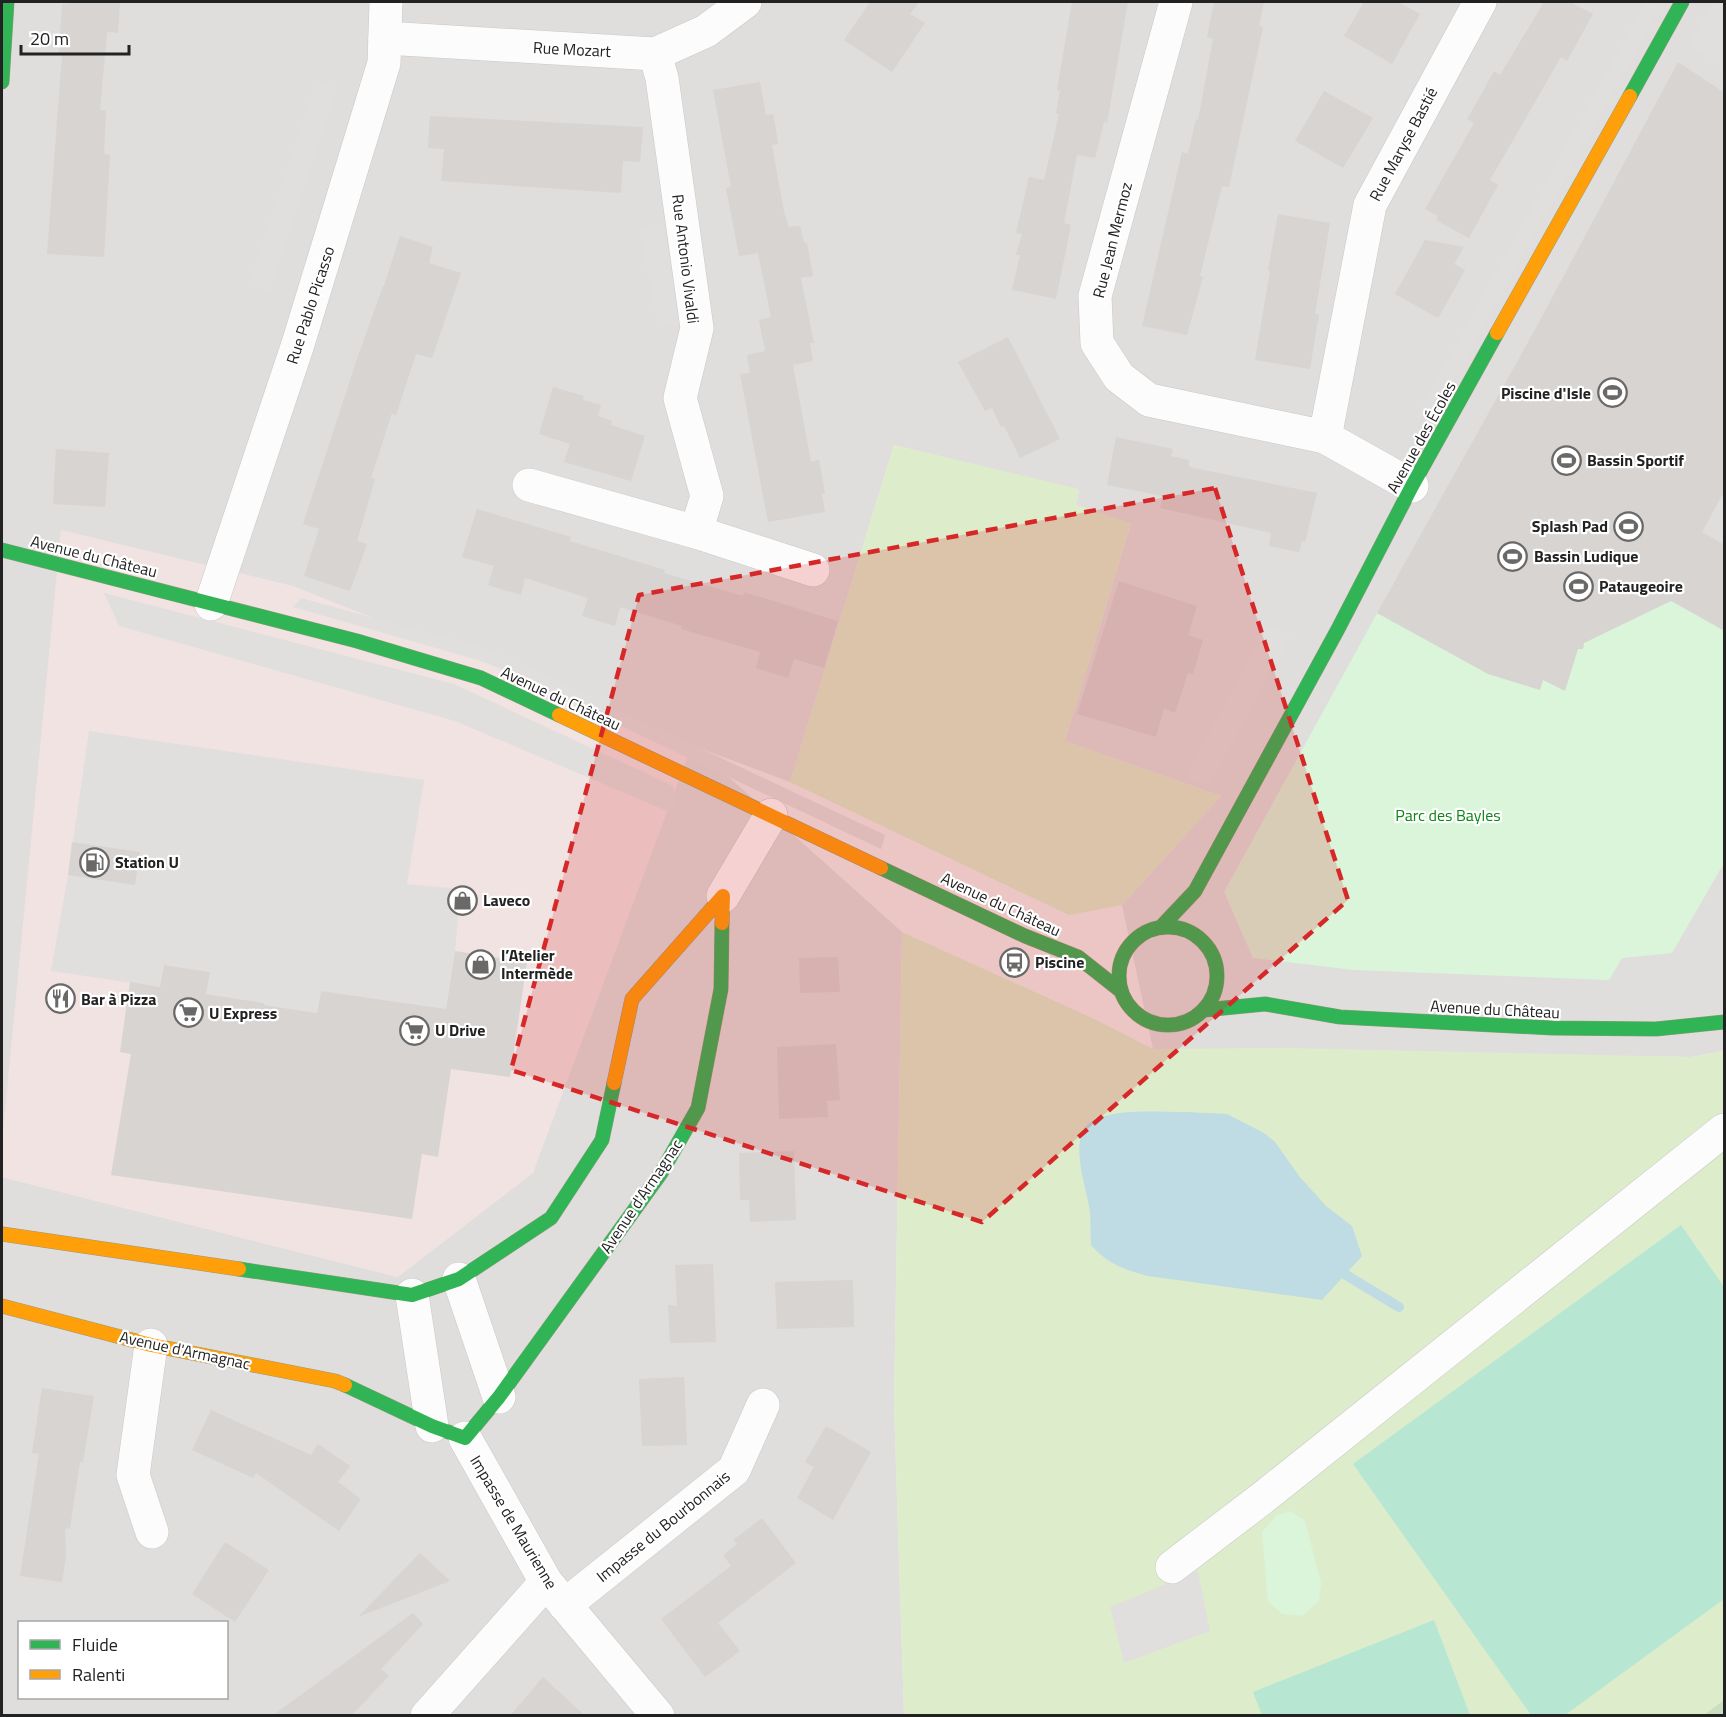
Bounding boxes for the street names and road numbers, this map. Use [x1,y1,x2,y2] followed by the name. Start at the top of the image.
[532,35,612,63] street label: Rue Mozart
[1363,83,1443,205] street label: Rue Maryse Bastié
[1086,180,1138,300] street label: Rue Jean Mermoz
[666,193,706,325] street label: Rue Antonio Vivaldi
[280,243,340,367] street label: Rue Pablo Picasso
[1380,377,1462,497] street label: Avenue des Écoles
[28,529,160,583] street label: Avenue du Château
[497,660,625,736] street label: Avenue du Château
[937,866,1065,942] street label: Avenue du Château
[1430,994,1560,1024] street label: Avenue du Château
[594,1134,688,1258] street label: Avenue d'Armagnac
[117,1324,253,1376] street label: Avenue d'Armagnac
[464,1450,564,1594] street label: Impasse de Maurienne
[591,1464,735,1588] street label: Impasse du Bourbonnais

